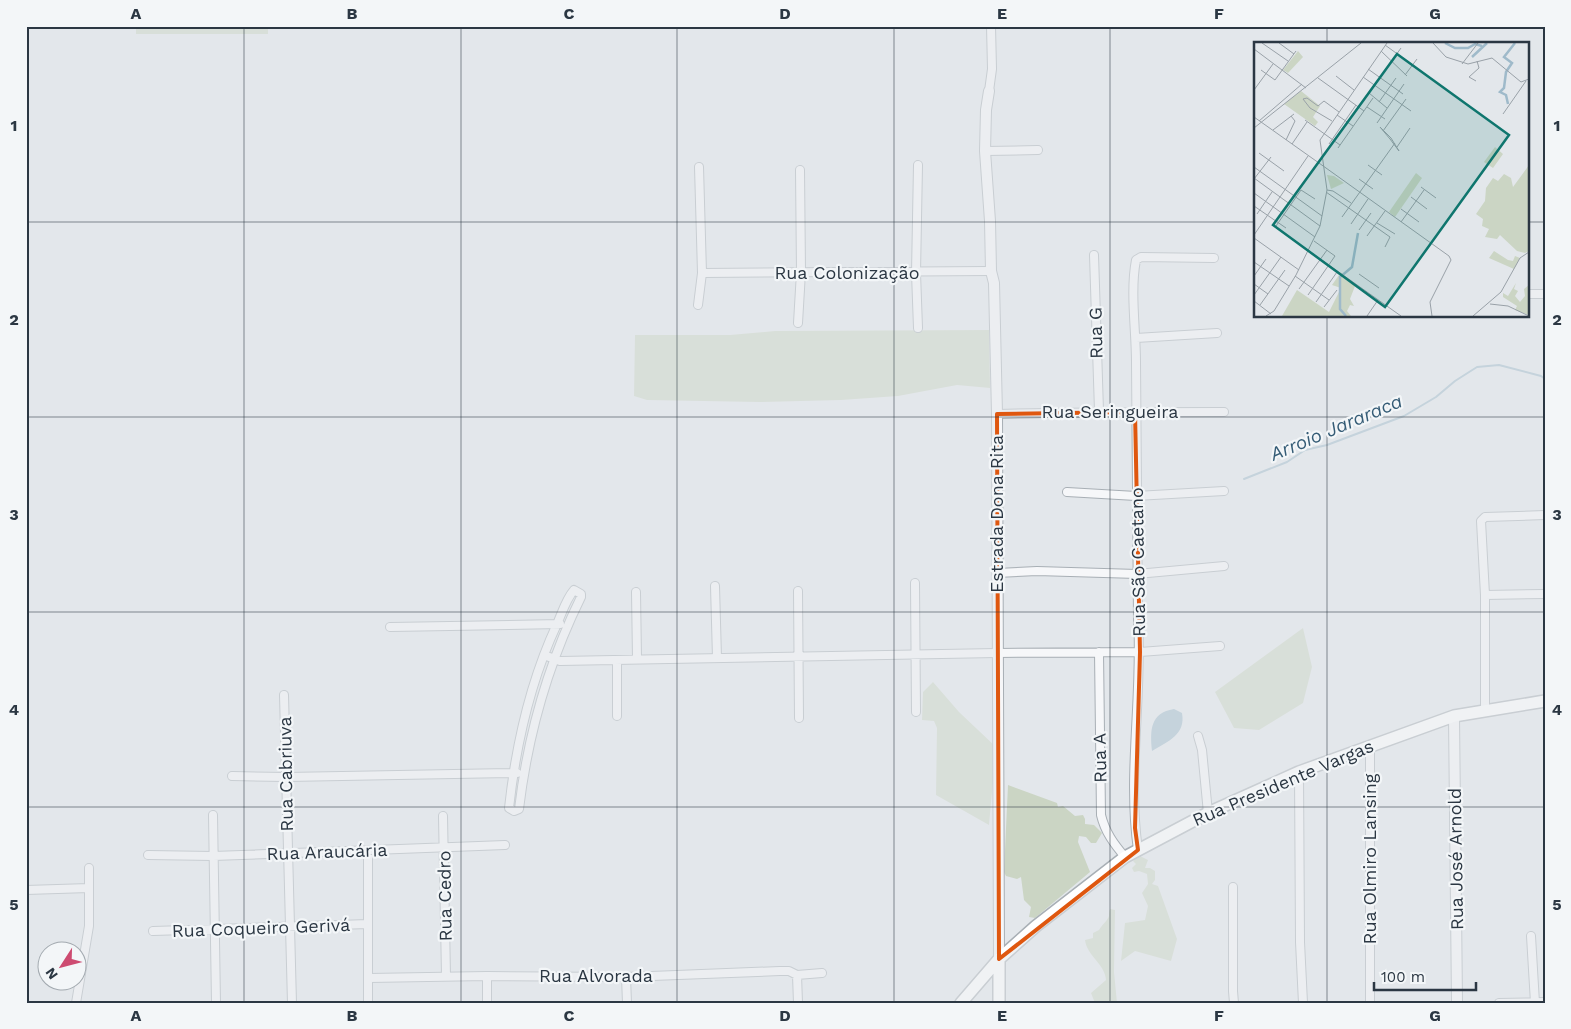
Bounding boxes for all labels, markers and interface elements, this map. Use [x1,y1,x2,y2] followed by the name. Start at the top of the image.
[131,4,142,23] text: A
[347,4,358,23] text: B
[564,4,575,23] text: C
[779,4,791,23] text: D
[997,4,1007,23] text: E
[1214,4,1224,23] text: F
[1429,4,1441,23] text: G
[1254,42,1528,318] inset map
[11,116,17,135] text: 1
[1554,116,1560,135] text: 1
[774,262,920,283] street label: Rua Colonização
[1085,307,1106,359] street label: Rua G
[9,310,19,329] text: 2
[1552,310,1562,329] text: 2
[1266,389,1406,466] water label: Arroio Jararaca
[1041,401,1179,422] street label: Rua Seringueira
[986,435,1007,593] street label: Estrada Dona Rita
[1126,487,1149,637] street label: Rua São Caetano
[9,505,19,524] text: 3
[1552,505,1562,524] text: 3
[9,700,19,719] text: 4
[1552,700,1562,719] text: 4
[274,716,297,832] street label: Rua Cabriuva
[1089,733,1110,783] street label: Rua A
[1189,735,1376,830] street label: Rua Presidente Vargas
[1359,773,1380,944] street label: Rua Olmiro Lansing
[1444,788,1467,930] street label: Rua José Arnold
[266,839,388,864] street label: Rua Araucária
[433,850,456,942] street label: Rua Cedro
[9,895,19,914] text: 5
[1552,895,1562,914] text: 5
[171,914,350,941] street label: Rua Coqueiro Gerivá
[38,942,88,992] north arrow
[1374,959,1476,991] scale bar
[42,965,61,983] text: N
[539,965,653,986] street label: Rua Alvorada
[1381,968,1425,986] text: 100 m
[131,1006,142,1025] text: A
[347,1006,358,1025] text: B
[564,1006,575,1025] text: C
[779,1006,791,1025] text: D
[997,1006,1007,1025] text: E
[1214,1006,1224,1025] text: F
[1429,1006,1441,1025] text: G

